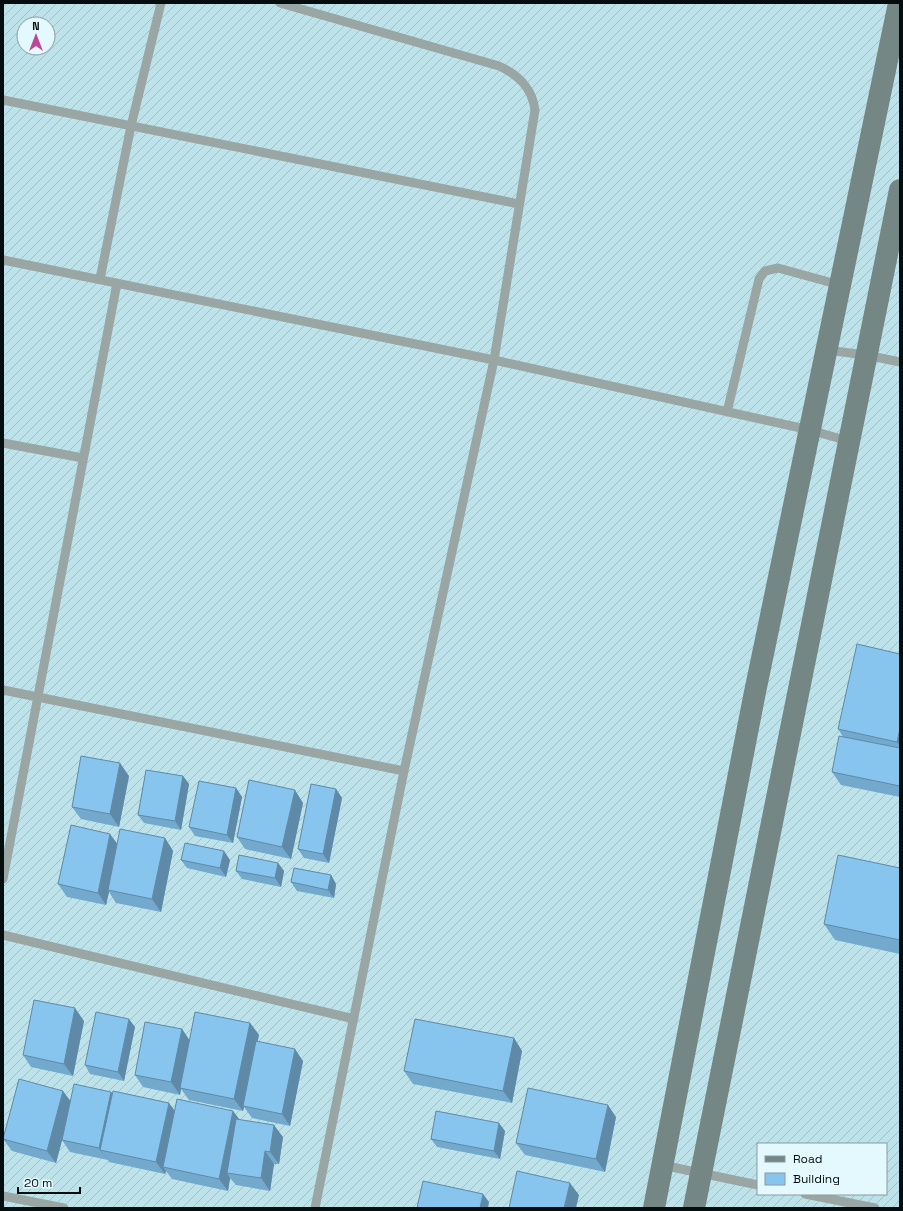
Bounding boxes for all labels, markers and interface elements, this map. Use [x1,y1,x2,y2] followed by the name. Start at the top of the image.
[16,16,56,56] north arrow
[32,19,40,33] text: N
[757,1143,887,1195] legend
[793,1151,822,1167] text: Road
[18,1169,80,1195] scale bar
[793,1171,840,1187] text: Building
[24,1175,52,1191] text: 20 m

